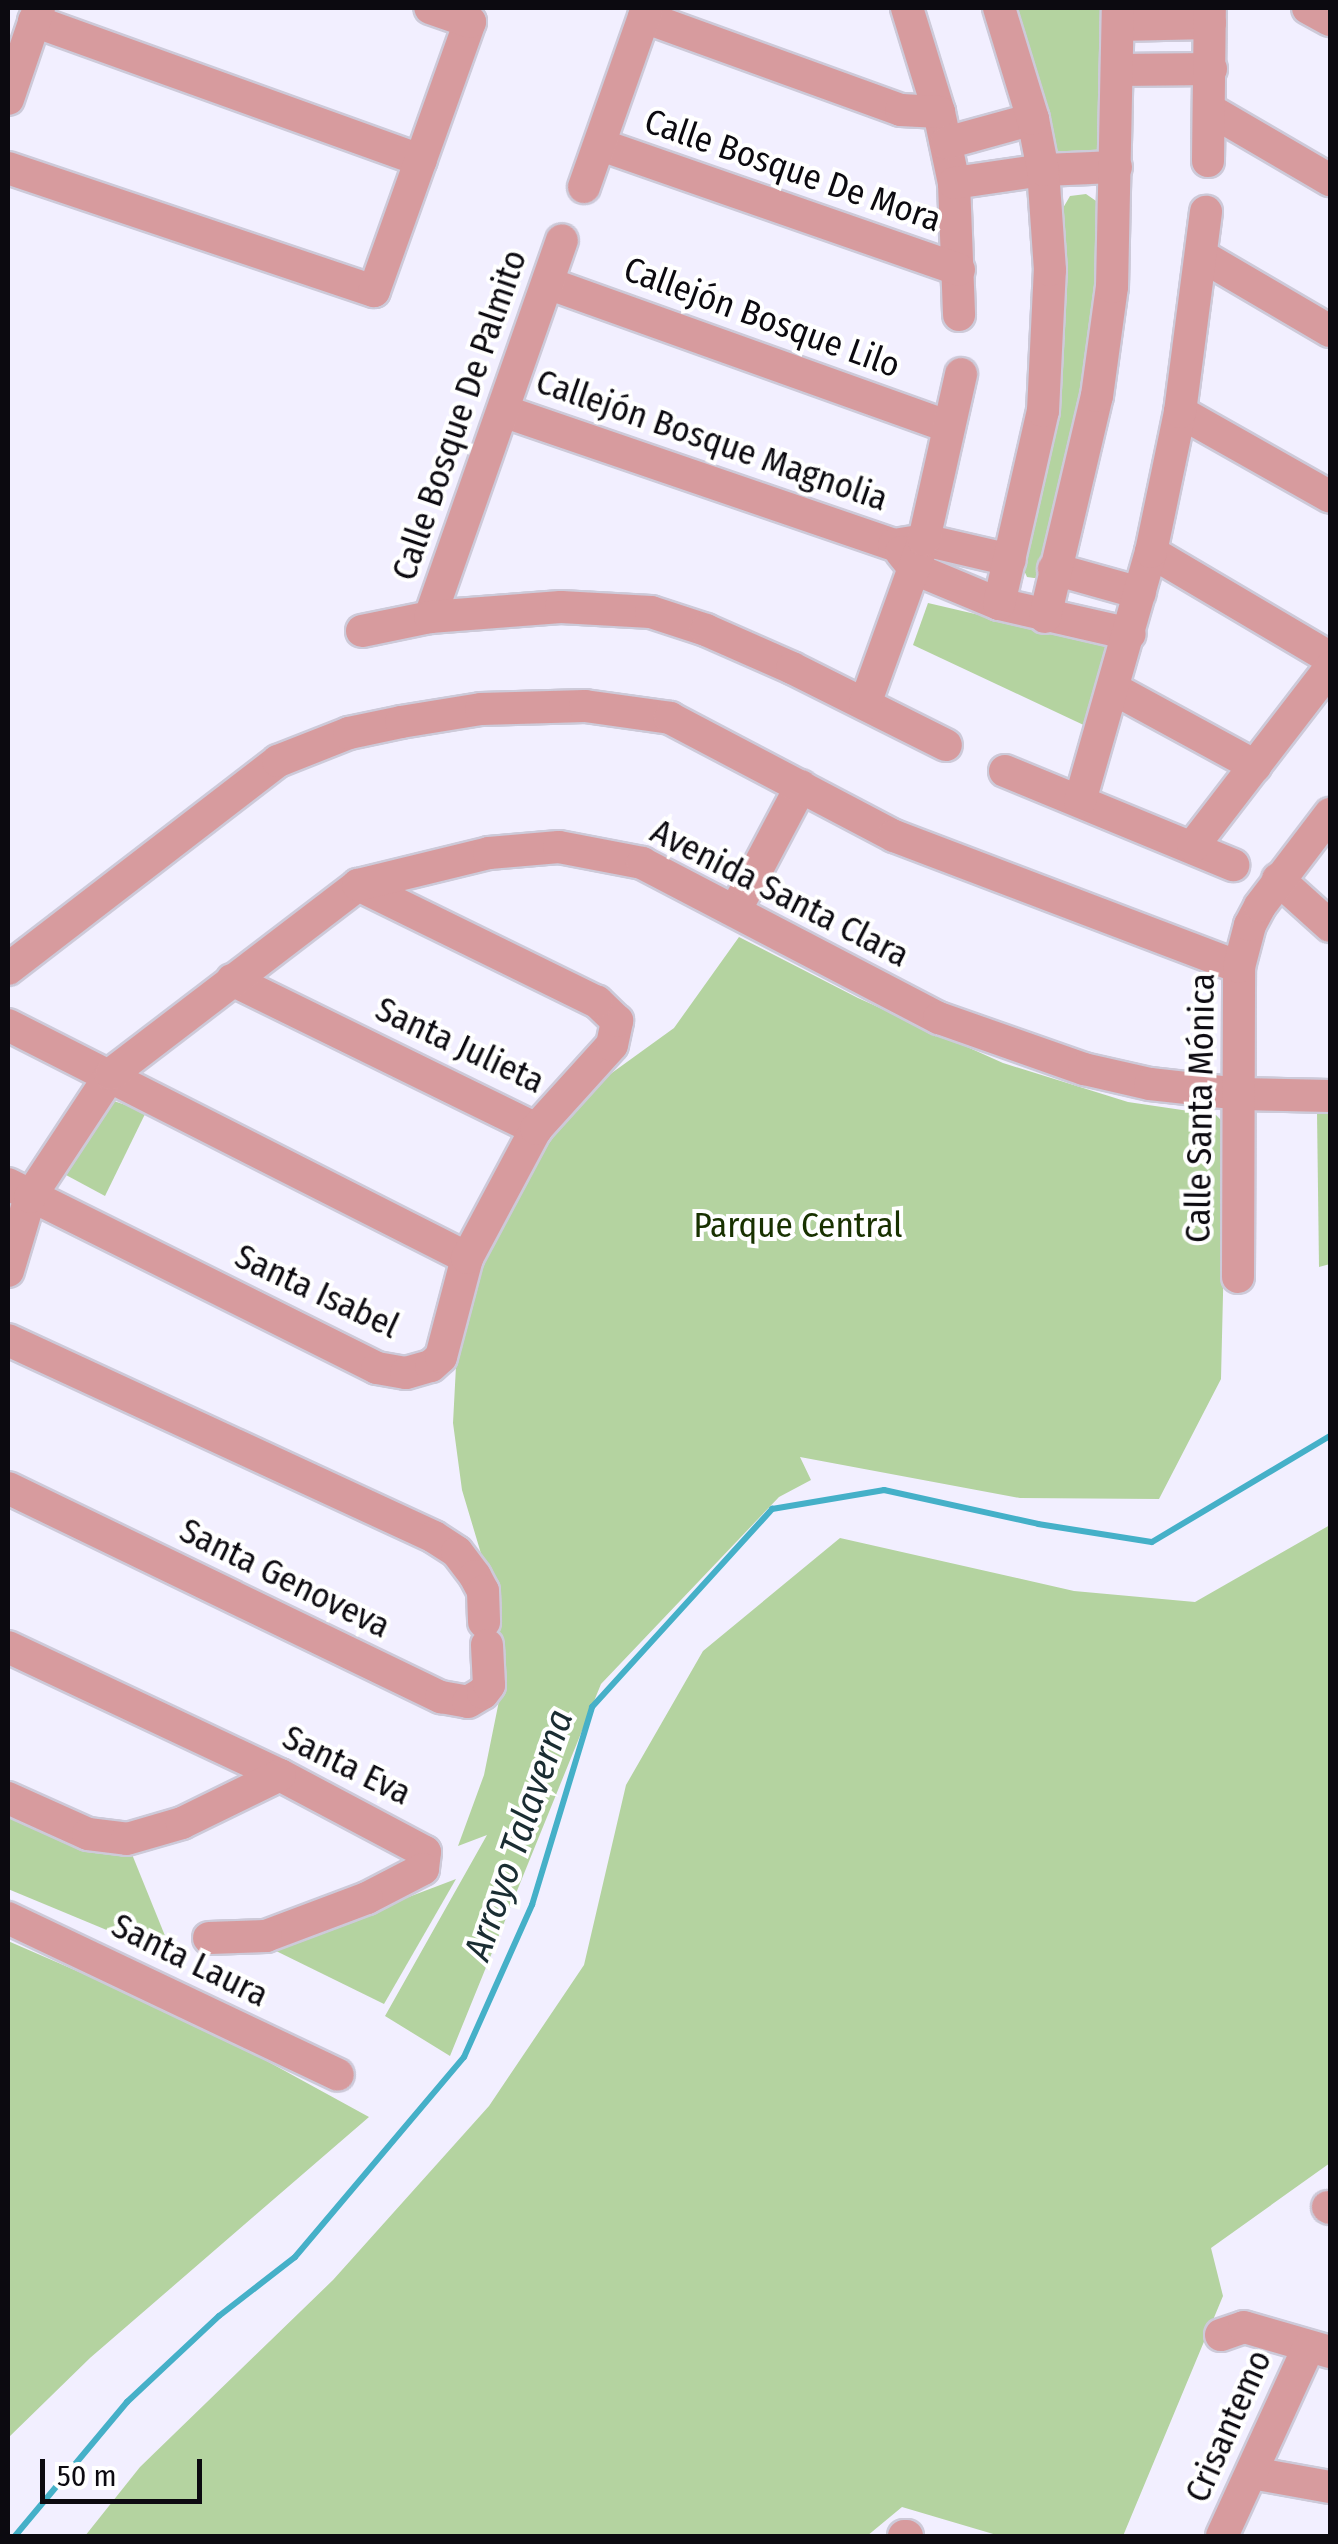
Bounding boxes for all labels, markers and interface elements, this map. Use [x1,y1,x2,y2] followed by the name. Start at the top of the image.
[639,100,947,240] street label: Calle Bosque De Mora
[383,244,535,586] street label: Calle Bosque De Palmito
[618,248,906,386] street label: Callejón Bosque Lilo
[531,360,893,520] street label: Callejón Bosque Magnolia
[644,810,916,976] street label: Avenida Santa Clara
[1177,973,1223,1243] street label: Calle Santa Mónica
[369,988,551,1102] street label: Santa Julieta
[694,1204,902,1246] park label: Parque Central
[229,1235,405,1347] street label: Santa Isabel
[173,1509,397,1647] street label: Santa Genoveva
[455,1704,583,1966] water label: Arroyo Talaverna
[276,1716,418,1814] street label: Santa Eva
[105,1904,275,2016] street label: Santa Laura
[1176,2343,1280,2509] street label: Crisantemo
[45,2439,208,2501] scale bar
[57,2458,117,2494] text: 50 m

